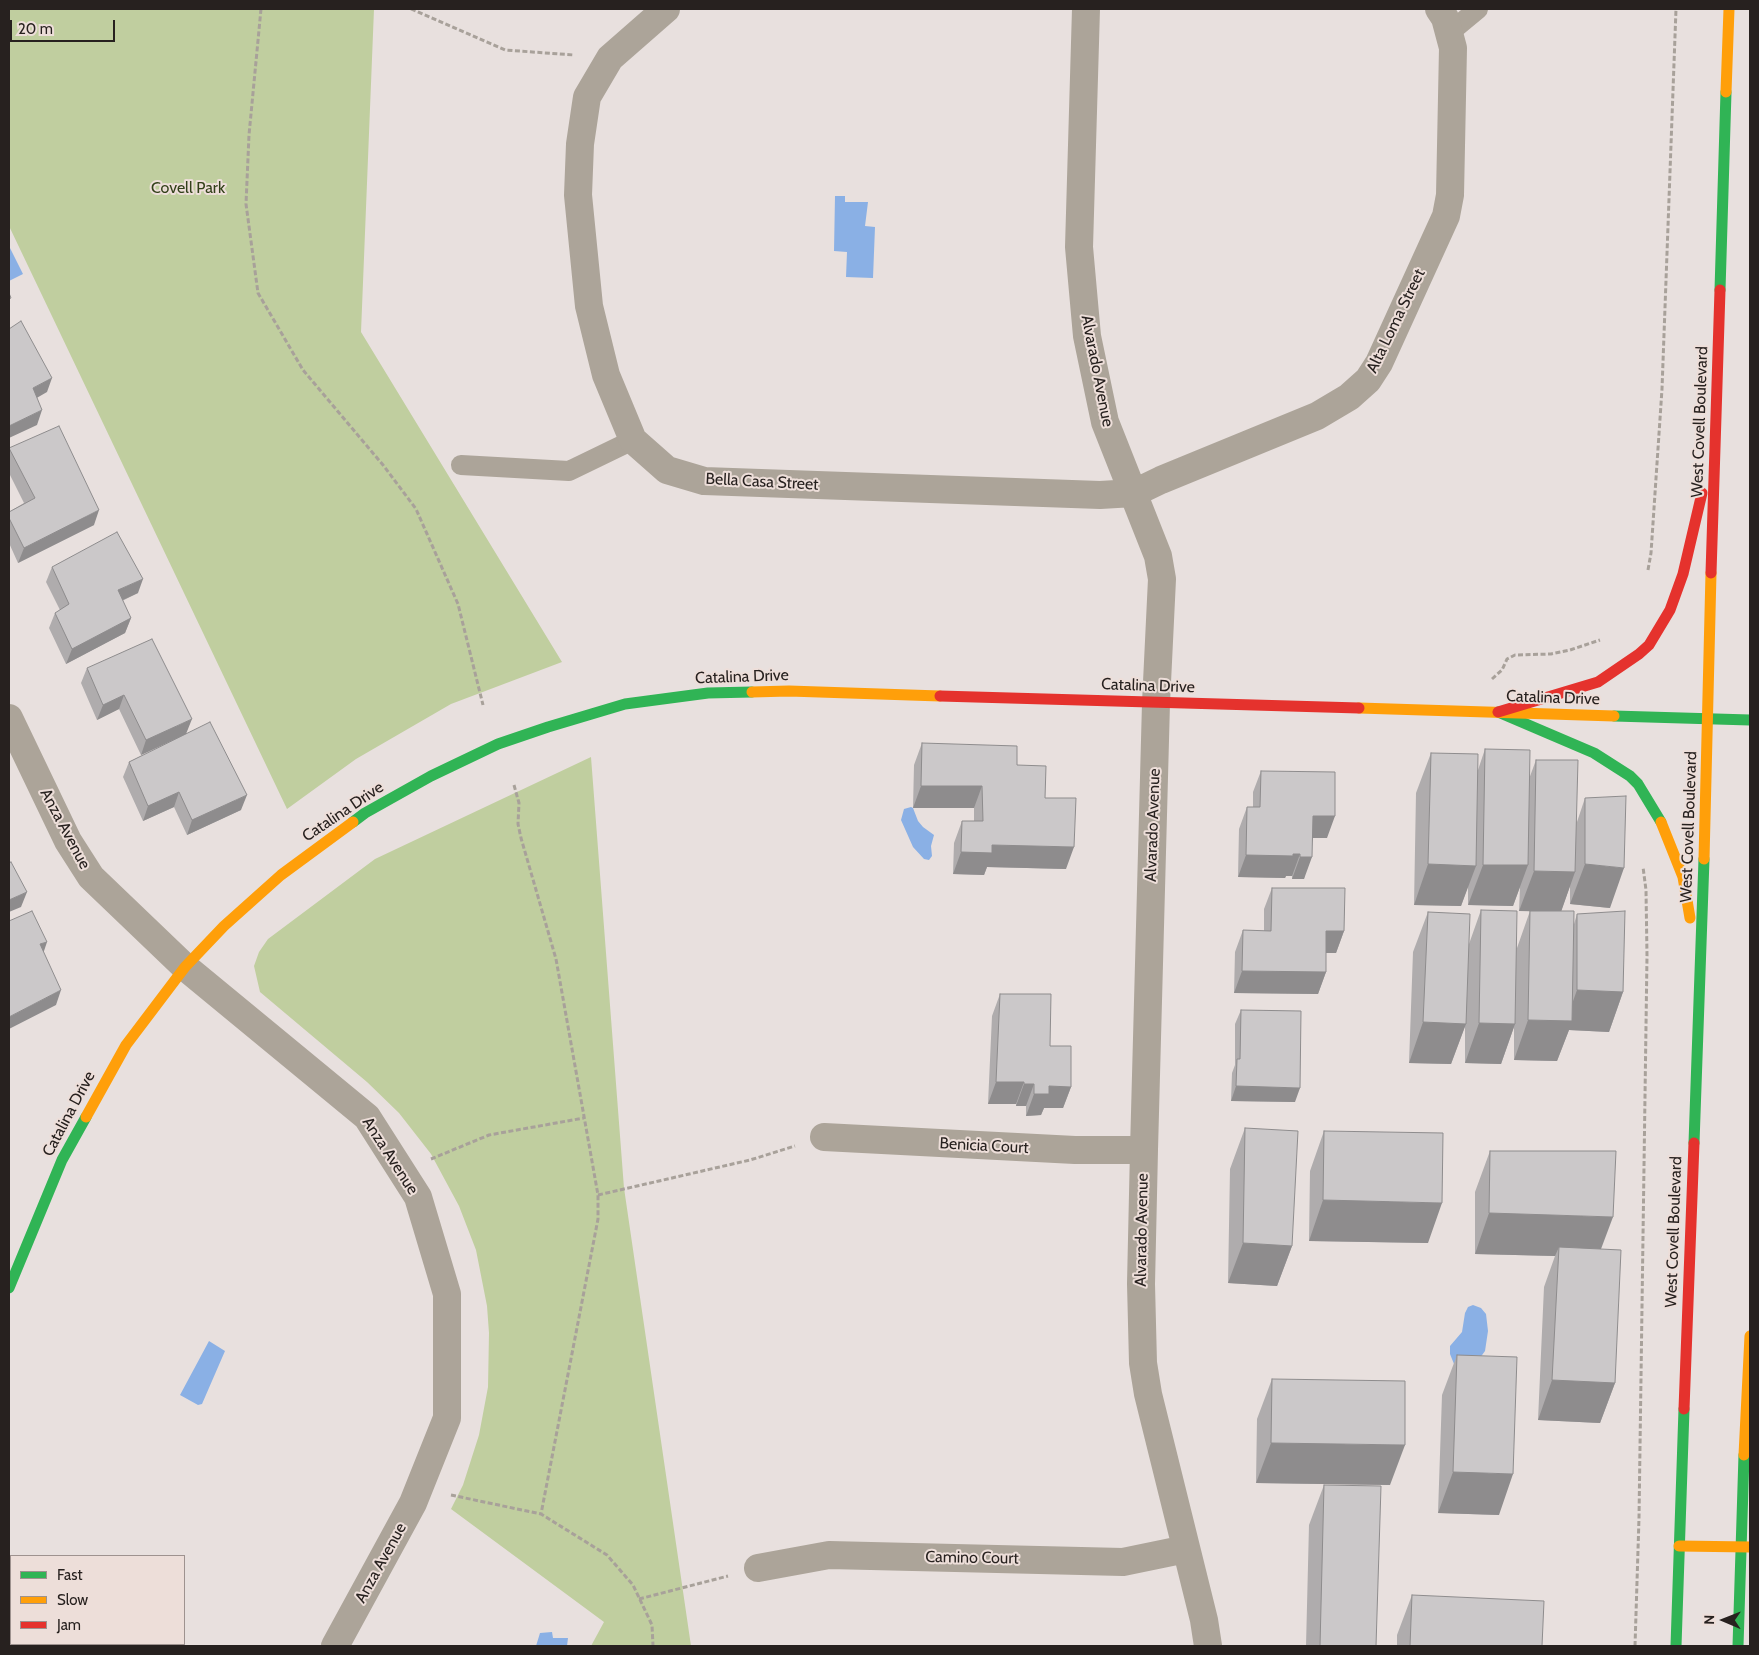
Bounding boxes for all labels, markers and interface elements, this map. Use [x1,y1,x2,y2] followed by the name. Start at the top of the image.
[12,10,118,42] scale bar
[18,20,53,38] text: 20 m
[151,178,225,198] park label: Covell Park
[1363,266,1429,376] street label: Alta Loma Street
[1077,313,1117,429] street label: Alvarado Avenue
[1688,346,1712,498] street label: West Covell Boulevard
[705,469,819,495] street label: Bella Casa Street
[695,666,789,688] street label: Catalina Drive
[1101,675,1195,697] street label: Catalina Drive
[1506,687,1600,709] street label: Catalina Drive
[1677,751,1701,903] street label: West Covell Boulevard
[1141,768,1165,882] street label: Alvarado Avenue
[299,778,387,846] street label: Catalina Drive
[36,785,94,873] street label: Anza Avenue
[39,1068,99,1160] street label: Catalina Drive
[358,1114,422,1198] street label: Anza Avenue
[939,1134,1029,1158] street label: Benicia Court
[1662,1156,1686,1308] street label: West Covell Boulevard
[1131,1173,1153,1287] street label: Alvarado Avenue
[351,1520,411,1606] street label: Anza Avenue
[925,1548,1019,1568] street label: Camino Court
[10,1555,185,1645] legend
[57,1566,82,1584] text: Fast
[57,1591,88,1609] text: Slow
[1699,1595,1749,1645] north arrow
[1700,1615,1718,1625] text: N
[57,1616,81,1634] text: Jam

